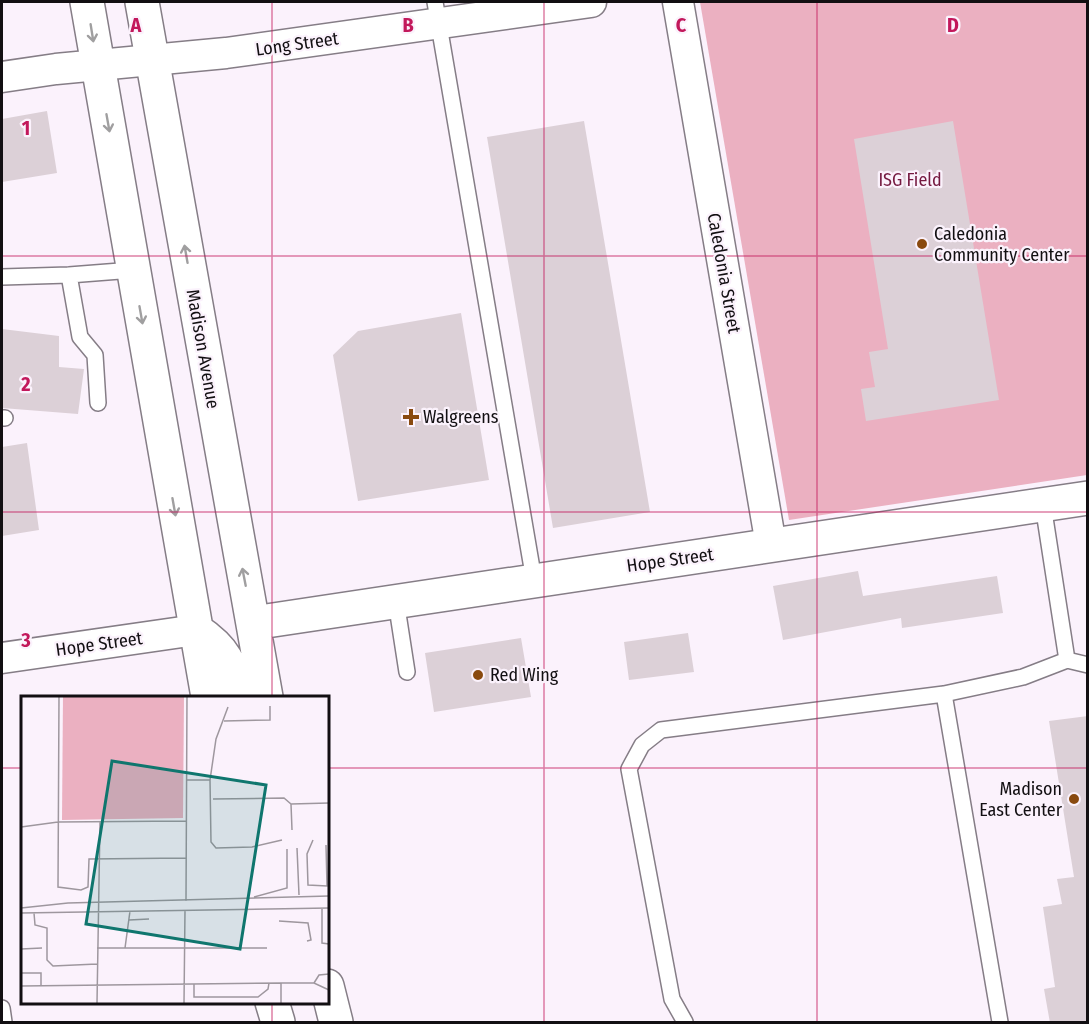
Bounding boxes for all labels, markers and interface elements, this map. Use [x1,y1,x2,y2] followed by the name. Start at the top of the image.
[130,13,143,37] text: A
[402,13,414,37] text: B
[676,13,687,37] text: C
[947,13,959,37] text: D
[87,23,98,43] one-way arrow
[254,27,340,61] street label: Long Street
[102,112,113,132] one-way arrow
[22,116,30,140] text: 1
[878,169,942,191] park label: ISG Field
[703,211,745,335] street label: Caledonia Street
[934,223,1070,266] place label: Caledonia Community Center
[915,237,929,251] marker: Caledonia Community Center
[180,244,191,264] one-way arrow
[182,288,224,410] street label: Madison Avenue
[136,304,147,324] one-way arrow
[20,372,31,396] text: 2
[423,406,499,428] place label: Walgreens
[404,410,418,424] marker: Walgreens
[169,496,180,516] one-way arrow
[625,543,715,577] street label: Hope Street
[239,568,250,588] one-way arrow
[54,627,144,661] street label: Hope Street
[20,628,31,652] text: 3
[490,664,559,686] place label: Red Wing
[471,668,485,682] marker: Red Wing
[21,696,328,1003] inset map
[979,778,1063,821] place label: Madison East Center
[1067,792,1081,806] marker: Madison East Center

